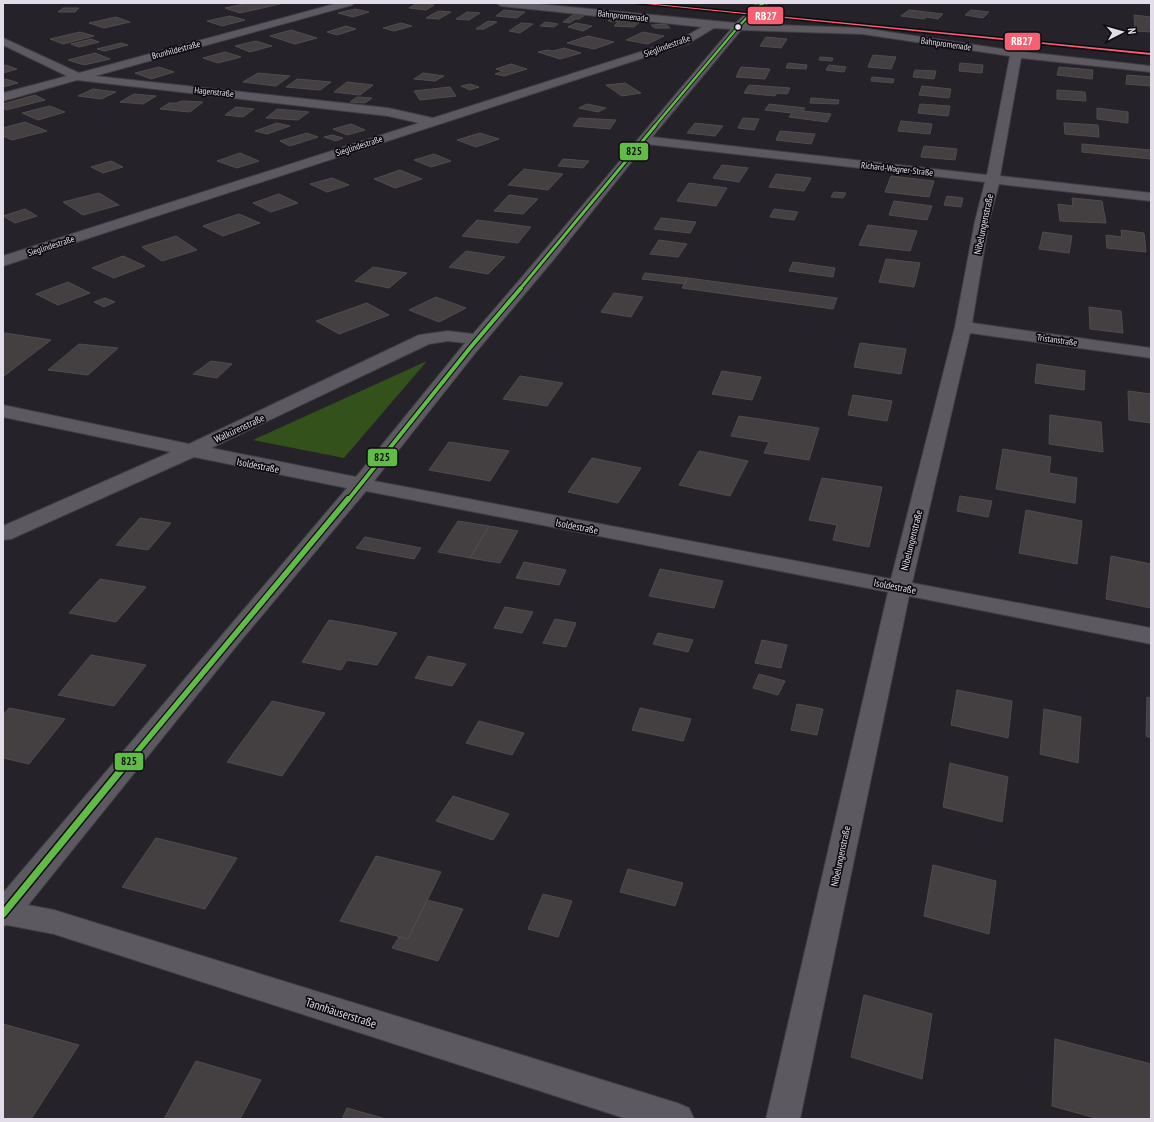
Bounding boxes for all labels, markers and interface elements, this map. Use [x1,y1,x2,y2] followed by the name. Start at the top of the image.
[747,6,784,25] line badge: RB27
[597,7,649,24] street label: Bahnpromenade
[755,9,777,23] text: RB27
[1102,12,1142,52] north arrow
[733,22,743,32] unlabelled marker
[1125,27,1139,35] text: N
[642,32,692,59] street label: Sieglindestraße
[1004,32,1041,51] line badge: RB27
[1011,34,1033,48] text: RB27
[920,35,972,53] street label: Bahnpromenade
[150,38,202,61] street label: Brunhildestraße
[194,84,235,99] street label: Hagenstraße
[334,133,384,158] street label: Sieglindestraße
[619,142,649,161] line badge: 825
[626,144,642,158] text: 825
[860,159,934,178] street label: Richard-Wagner-Straße
[971,193,996,256] street label: Nibelungenstraße
[26,233,76,258] street label: Sieglindestraße
[1036,331,1078,348] street label: Tristanstraße
[212,411,266,446] street label: Walkürenstraße
[367,448,398,467] line badge: 825
[374,450,390,464] text: 825
[236,455,280,476] street label: Isoldestraße
[898,509,925,572] street label: Nibelungenstraße
[555,516,599,537] street label: Isoldestraße
[873,576,917,597] street label: Isoldestraße
[114,752,144,771] line badge: 825
[121,754,137,768] text: 825
[828,825,853,888] street label: Nibelungenstraße
[304,994,378,1031] street label: Tannhäuserstraße

